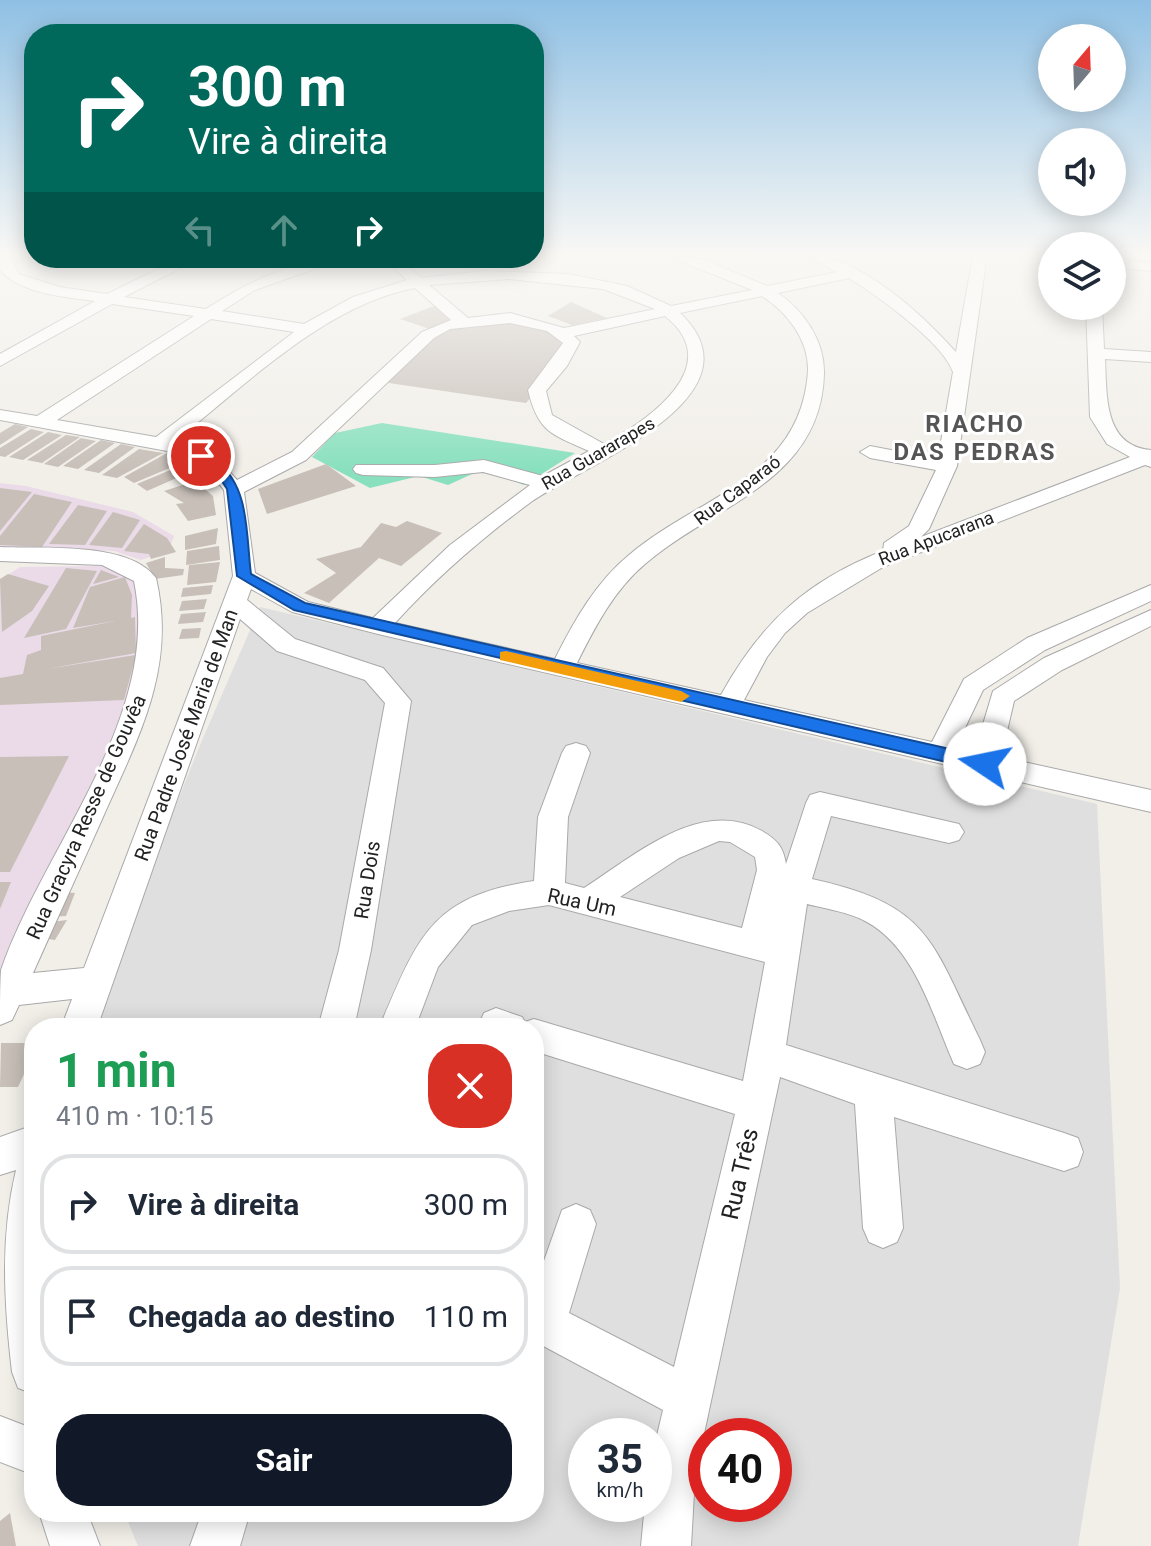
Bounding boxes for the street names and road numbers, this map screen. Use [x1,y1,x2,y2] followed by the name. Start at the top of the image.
[538,412,658,494] street label: Rua Guararapes
[690,451,784,529] street label: Rua Caparaó
[876,506,996,570] street label: Rua Apucarana
[129,606,243,864] street label: Rua Padre José Maria de Man
[21,691,151,943] street label: Rua Gracyra Resse de Gouvêa
[349,839,385,921] street label: Rua Dois
[545,883,619,921] street label: Rua Um
[716,1126,764,1222] street label: Rua Três

